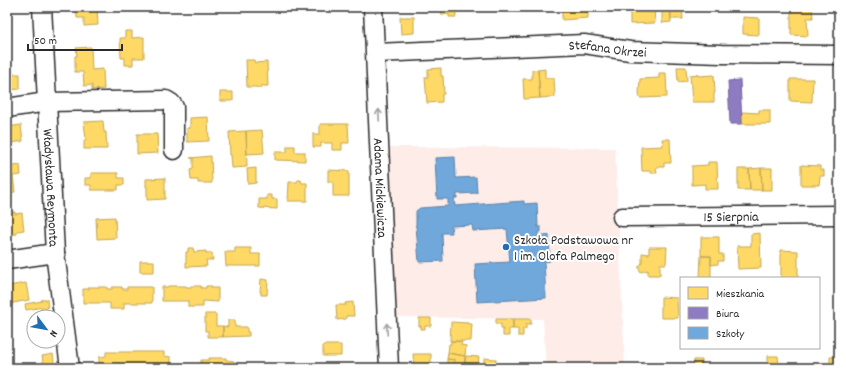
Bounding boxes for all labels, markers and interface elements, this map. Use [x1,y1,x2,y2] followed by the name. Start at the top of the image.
[28,26,122,52] scale bar
[34,33,57,50] text: 50 m
[568,36,647,64] street label: Stefana Okrzei
[375,109,382,122] one-way arrow
[36,128,63,248] street label: Władysława Reymonta
[367,137,391,239] street label: Adama Mickiewicza
[703,208,759,228] street label: 15 Sierpnia
[514,231,634,267] place label: Szkoła Podstawowa nr 1 im. Olofa Palmego
[501,242,511,252] marker: Szkoła Podstawowa nr 1 im. Olofa Palmego
[680,277,820,349] legend
[716,286,764,303] text: Mieszkania
[716,306,740,323] text: Biura
[26,309,66,349] north arrow
[384,323,391,336] one-way arrow
[716,326,745,343] text: Szkoły
[44,327,61,340] text: N

